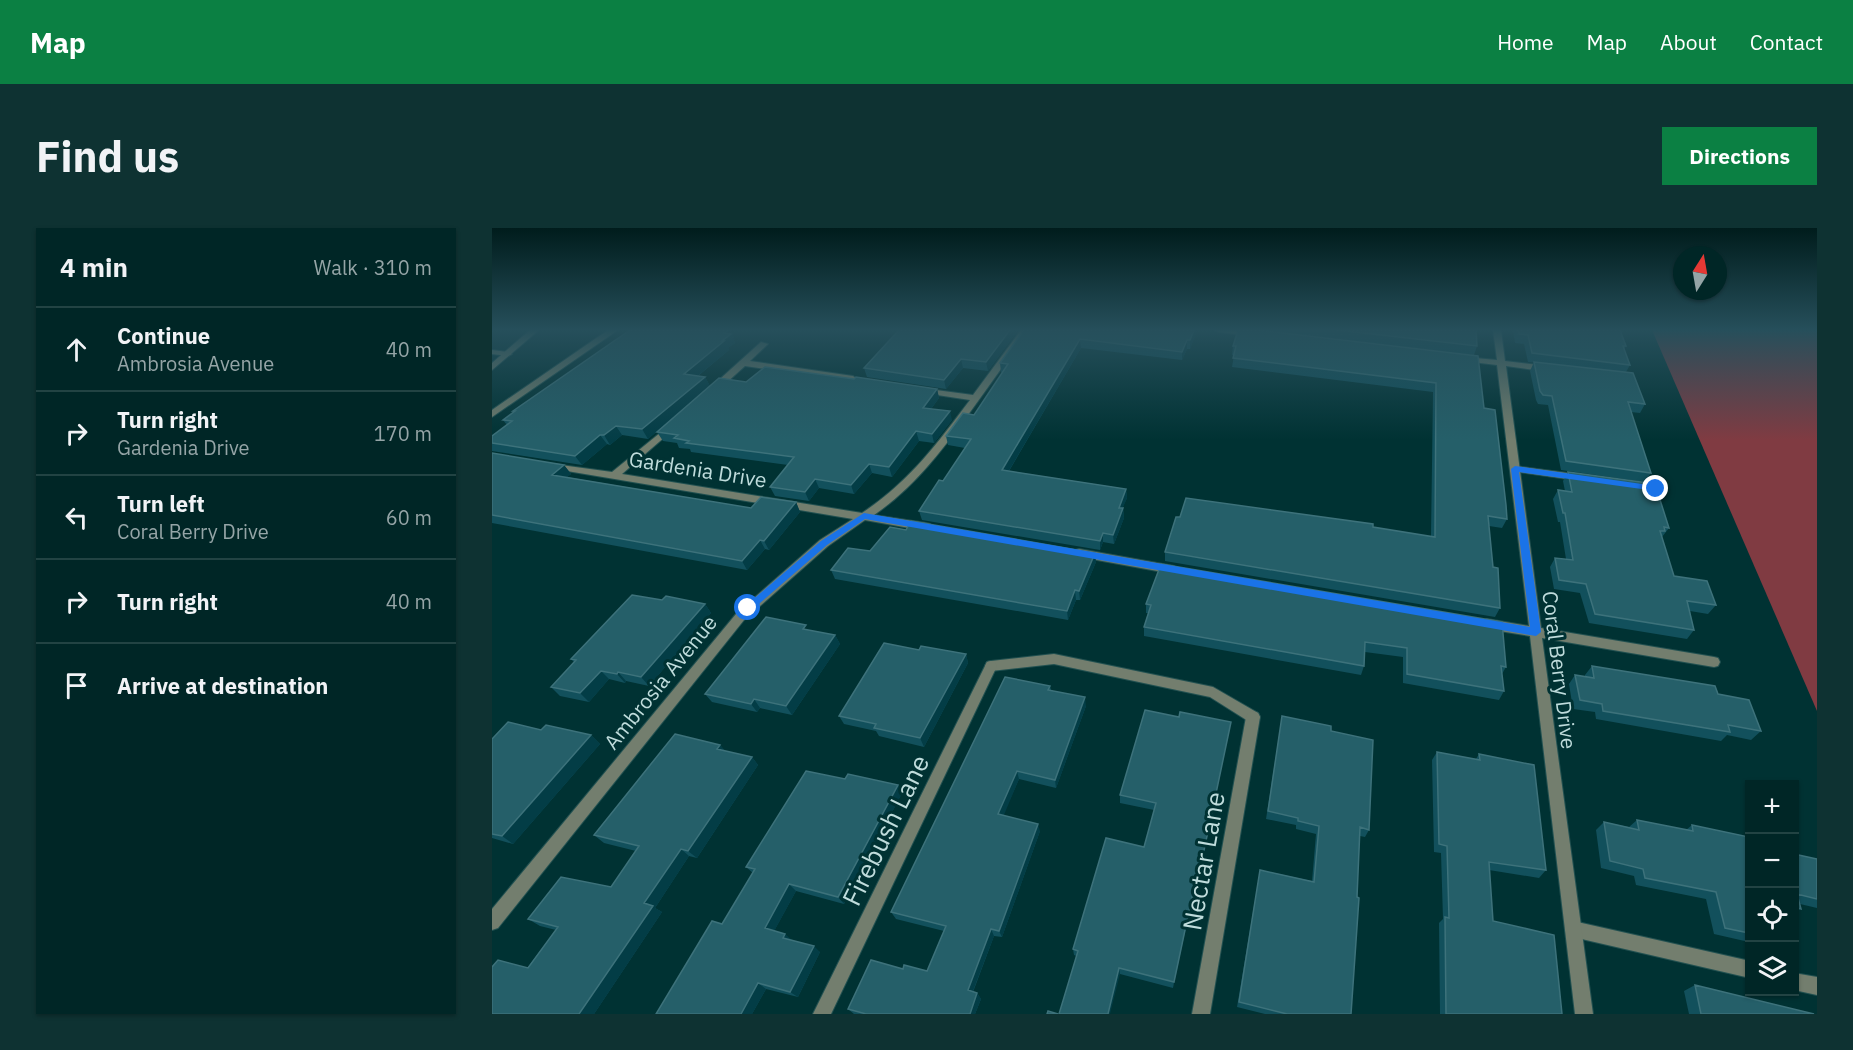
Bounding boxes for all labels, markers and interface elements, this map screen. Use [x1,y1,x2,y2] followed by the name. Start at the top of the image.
[30,24,86,61] text: Map
[1497,28,1554,56] text: Home
[1587,28,1627,56] text: Map
[1660,28,1717,56] text: About
[1750,28,1823,56] text: Contact
[1662,127,1817,185] button: Directions
[36,129,179,184] text: Find us
[1673,246,1727,300] north arrow
[60,250,128,284] text: 4 min
[314,254,432,281] text: Walk · 310 m
[117,321,210,350] text: Continue
[60,333,93,366] icon: ahead
[386,336,432,363] text: 40 m
[117,350,274,377] text: Ambrosia Avenue
[117,405,218,434] text: Turn right
[60,417,93,450] icon: right
[374,420,432,447] text: 170 m
[117,434,250,461] text: Gardenia Drive
[627,444,769,494] street label: Gardenia Drive
[1642,475,1668,501] route end
[117,489,205,518] text: Turn left
[60,501,93,534] icon: left
[386,504,432,531] text: 60 m
[117,518,269,545] text: Coral Berry Drive
[60,585,93,618] icon: right
[117,587,218,616] text: Turn right
[386,588,432,615] text: 40 m
[1536,589,1584,751] street label: Coral Berry Drive
[734,594,760,620] route start
[597,609,723,755] street label: Ambrosia Avenue
[60,669,93,702] icon: arrive
[117,671,328,700] text: Arrive at destination
[834,749,936,911] street label: Firebush Lane
[1745,780,1799,996] map controls
[1745,780,1799,834] button: +
[1174,789,1232,933] street label: Nectar Lane
[1745,834,1799,888] button: −
[1745,888,1799,942] button: locate
[1745,942,1799,996] button: layers

